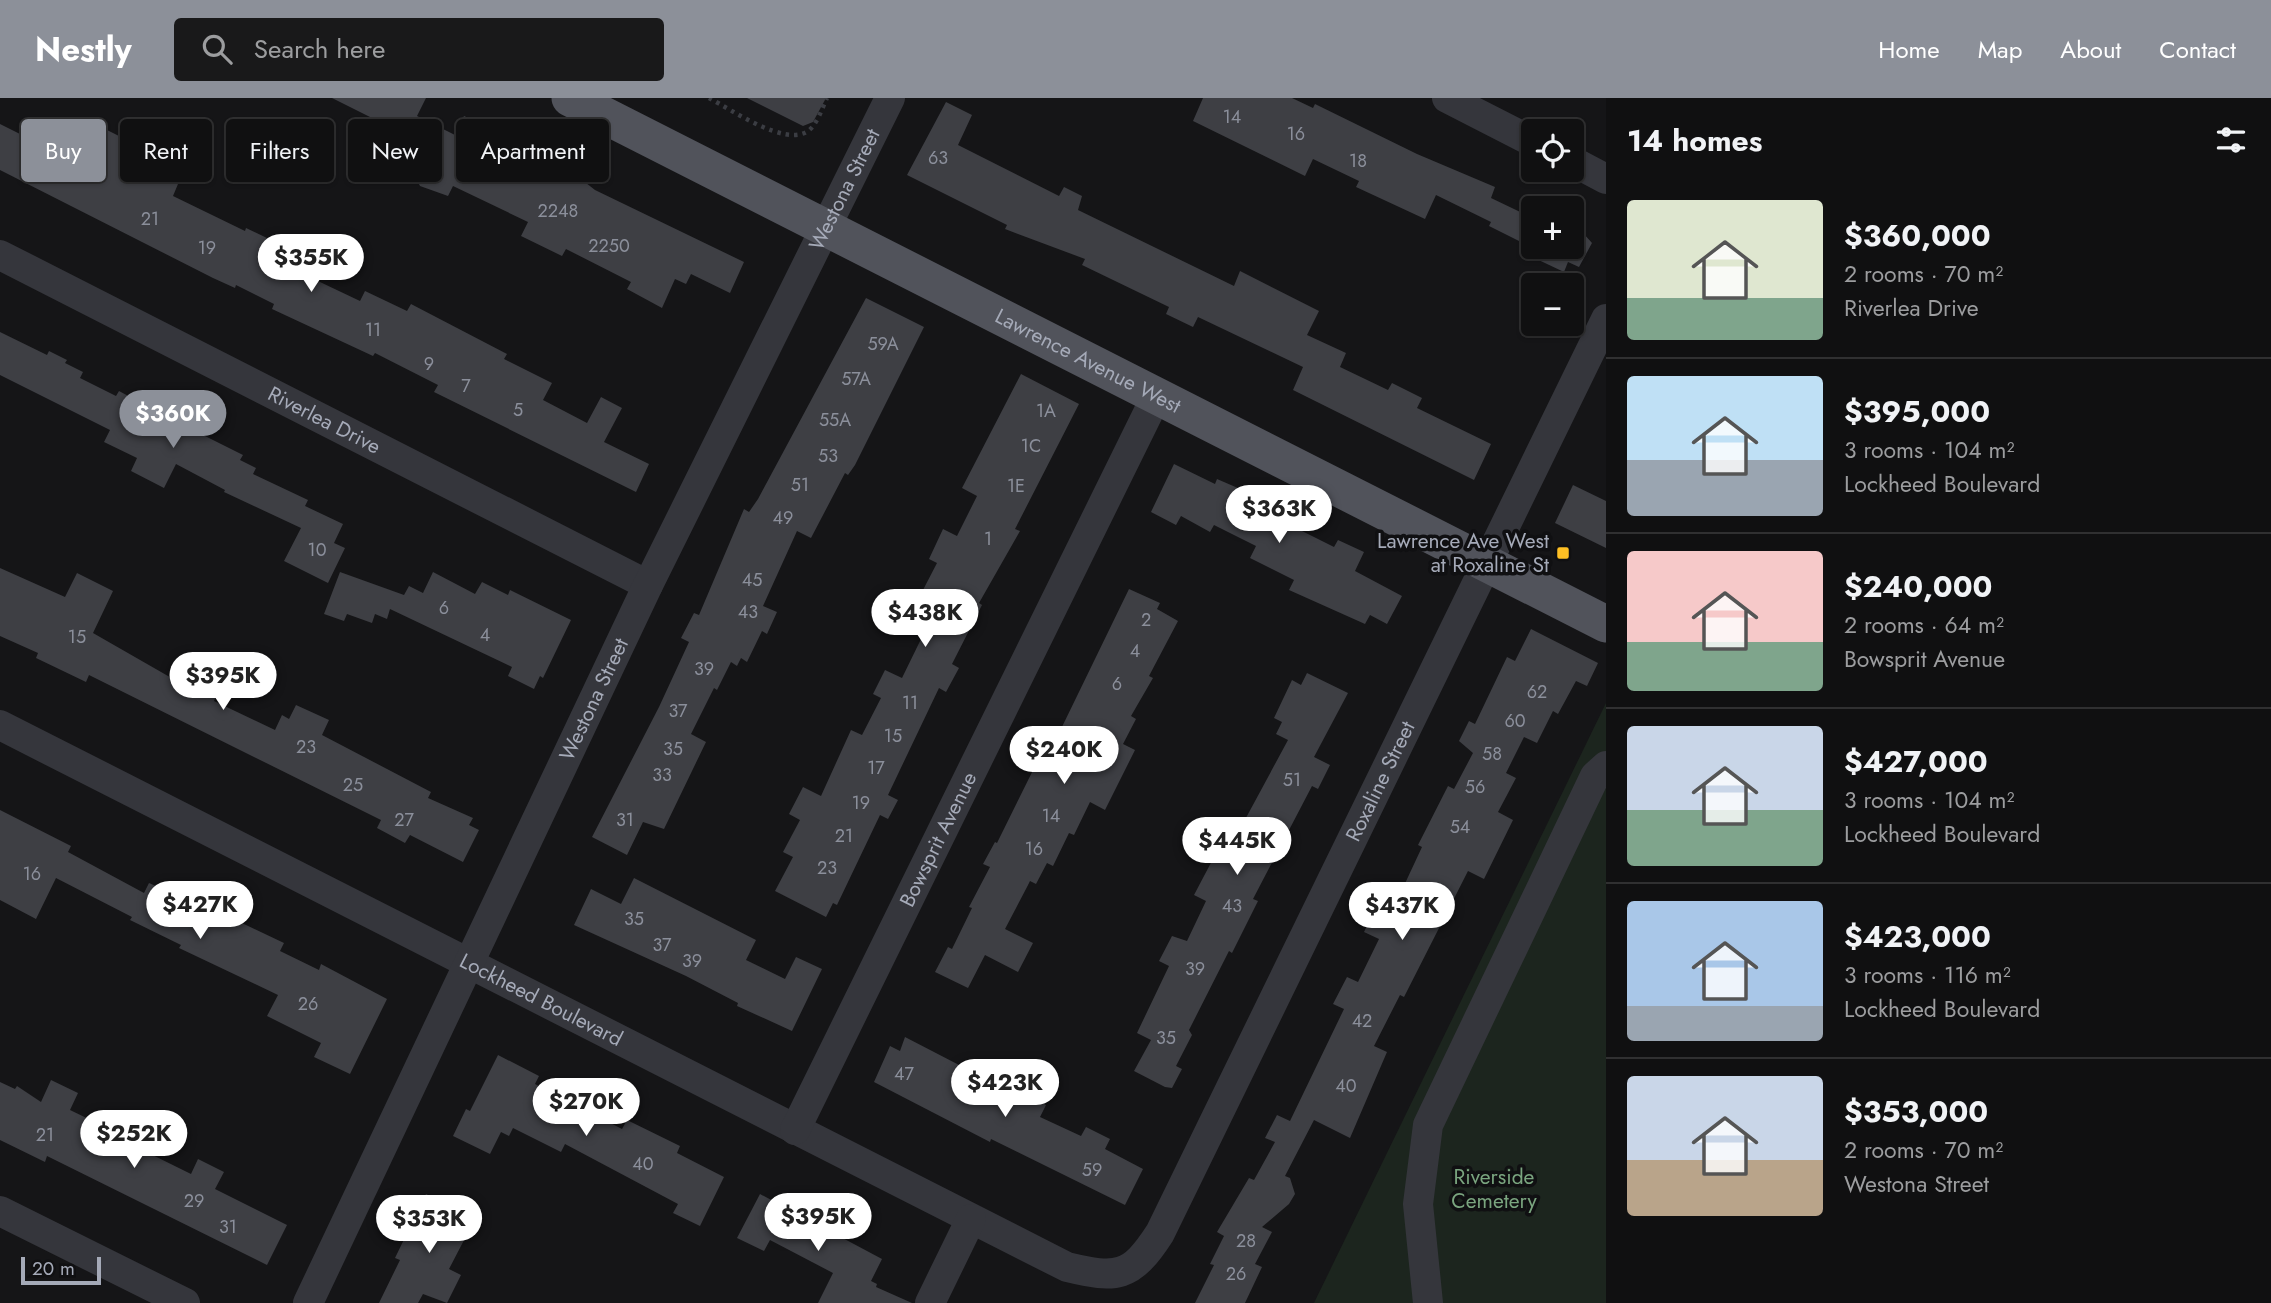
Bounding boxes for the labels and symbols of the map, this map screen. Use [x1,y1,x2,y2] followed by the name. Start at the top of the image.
[1223,104,1241,130] house number: 14
[1287,121,1305,147] house number: 16
[802,124,887,256] street label: Westona Street
[928,145,948,171] house number: 63
[1349,148,1367,174] house number: 18
[538,198,578,224] house number: 2248
[141,206,159,232] house number: 21
[588,233,630,259] house number: 2250
[262,234,360,294] pin: $355K
[198,235,216,261] house number: 19
[990,301,1186,421] street label: Lawrence Avenue West
[365,317,381,343] house number: 11
[867,331,899,357] house number: 59A
[424,351,434,377] house number: 9
[841,366,871,392] house number: 57A
[461,373,471,399] house number: 7
[263,379,386,462] street label: Riverlea Drive
[124,390,222,450] pin: $360K
[513,397,523,423] house number: 5
[1036,398,1056,424] house number: 1A
[819,407,851,433] house number: 55A
[1021,433,1041,459] house number: 1C
[818,443,838,469] house number: 53
[791,472,809,498] house number: 51
[1007,473,1025,499] house number: 1E
[1230,486,1328,545] pin: $363K
[773,505,793,531] house number: 49
[984,526,992,552] house number: 1
[1377,526,1549,580] place label: Lawrence Ave West at Roxaline St
[308,537,327,563] house number: 10
[1555,545,1571,561] marker: Lawrence Ave West at Roxaline St
[742,567,762,593] house number: 45
[876,589,974,649] pin: $438K
[439,595,449,621] house number: 6
[738,599,758,625] house number: 43
[1141,607,1151,633] house number: 2
[480,622,490,648] house number: 4
[68,624,86,650] house number: 15
[552,633,636,766] street label: Westona Street
[1130,638,1140,664] house number: 4
[174,652,272,712] pin: $395K
[694,656,714,682] house number: 39
[1112,671,1122,697] house number: 6
[1527,679,1547,705] house number: 62
[902,690,918,716] house number: 11
[668,698,688,724] house number: 37
[1504,708,1526,734] house number: 60
[1338,716,1423,847] street label: Roxaline Street
[884,723,902,749] house number: 15
[1015,726,1113,786] pin: $240K
[296,734,316,760] house number: 23
[663,736,683,762] house number: 35
[1482,741,1502,767] house number: 58
[867,755,885,781] house number: 17
[652,762,672,788] house number: 33
[892,767,984,912] street label: Bowsprit Avenue
[1283,767,1301,793] house number: 51
[343,772,363,798] house number: 25
[1465,774,1485,800] house number: 56
[852,790,870,816] house number: 19
[1042,803,1060,829] house number: 14
[394,807,414,833] house number: 27
[616,807,634,833] house number: 31
[1450,814,1470,840] house number: 54
[1188,818,1286,877] pin: $445K
[835,823,853,849] house number: 21
[1025,836,1043,862] house number: 16
[817,855,837,881] house number: 23
[23,861,41,887] house number: 16
[151,882,249,941] pin: $427K
[1353,882,1451,942] pin: $437K
[1222,893,1242,919] house number: 43
[624,906,644,932] house number: 35
[652,932,672,958] house number: 37
[454,946,628,1054] street label: Lockheed Boulevard
[682,948,702,974] house number: 39
[1185,956,1205,982] house number: 39
[298,991,318,1017] house number: 26
[1352,1008,1372,1034] house number: 42
[1156,1025,1176,1051] house number: 35
[956,1060,1054,1119] pin: $423K
[894,1061,915,1087] house number: 47
[1335,1073,1357,1099] house number: 40
[537,1079,635,1138] pin: $270K
[85,1110,183,1170] pin: $252K
[36,1122,54,1148] house number: 21
[632,1151,654,1177] house number: 40
[1082,1157,1102,1183] house number: 59
[1451,1162,1537,1216] park label: Riverside Cemetery
[184,1188,204,1214] house number: 29
[769,1194,867,1253] pin: $395K
[380,1196,478,1255] pin: $353K
[219,1214,237,1240] house number: 31
[1236,1228,1256,1254] house number: 28
[21,1254,102,1286] scale bar
[1226,1261,1246,1287] house number: 26

